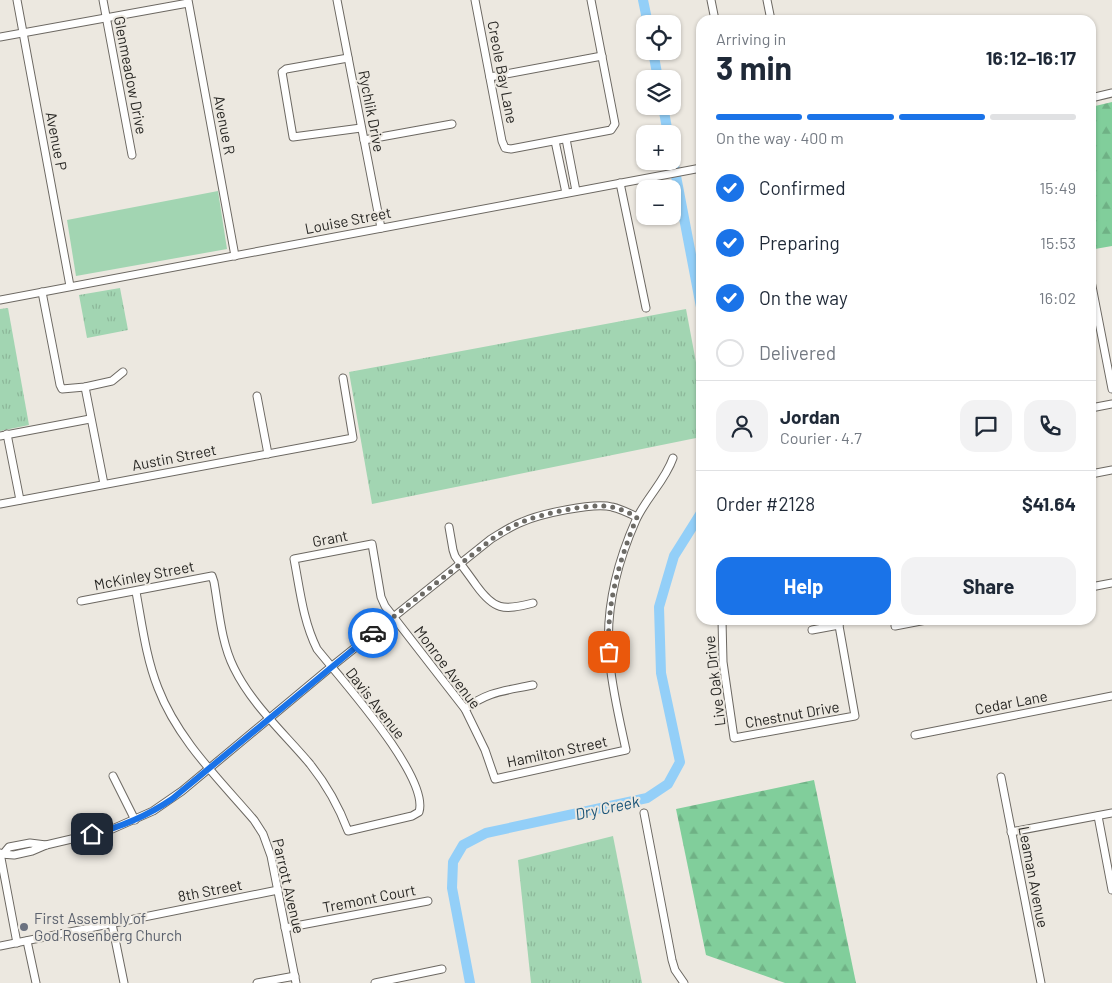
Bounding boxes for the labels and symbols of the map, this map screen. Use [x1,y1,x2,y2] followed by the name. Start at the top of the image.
[111,14,151,136] street label: Glenmeadow Drive
[484,19,522,125] street label: Creole Bay Lane
[355,69,389,153] street label: Rychlik Drive
[210,94,240,156] street label: Avenue R
[42,110,72,172] street label: Avenue P
[303,203,393,237] street label: Louise Street
[130,440,218,474] street label: Austin Street
[311,526,349,550] street label: Grant
[92,556,196,594] street label: McKinley Street
[348,608,398,658] courier
[411,622,485,712] street label: Monroe Avenue
[588,631,630,673] pin
[700,635,728,727] street label: Live Oak Drive
[343,664,409,742] street label: Davis Avenue
[973,686,1049,718] street label: Cedar Lane
[743,697,841,731] street label: Chestnut Drive
[505,732,609,770] street label: Hamilton Street
[573,791,641,823] water label: Dry Creek
[71,813,113,855] pin
[1015,825,1053,929] street label: Leaman Avenue
[269,837,309,935] street label: Parrott Avenue
[176,875,244,905] street label: 8th Street
[321,880,417,916] street label: Tremont Court
[34,909,182,944] place label: First Assembly of God Rosenberg Church
[18,921,30,933] marker: First Assembly of God Rosenberg Church

